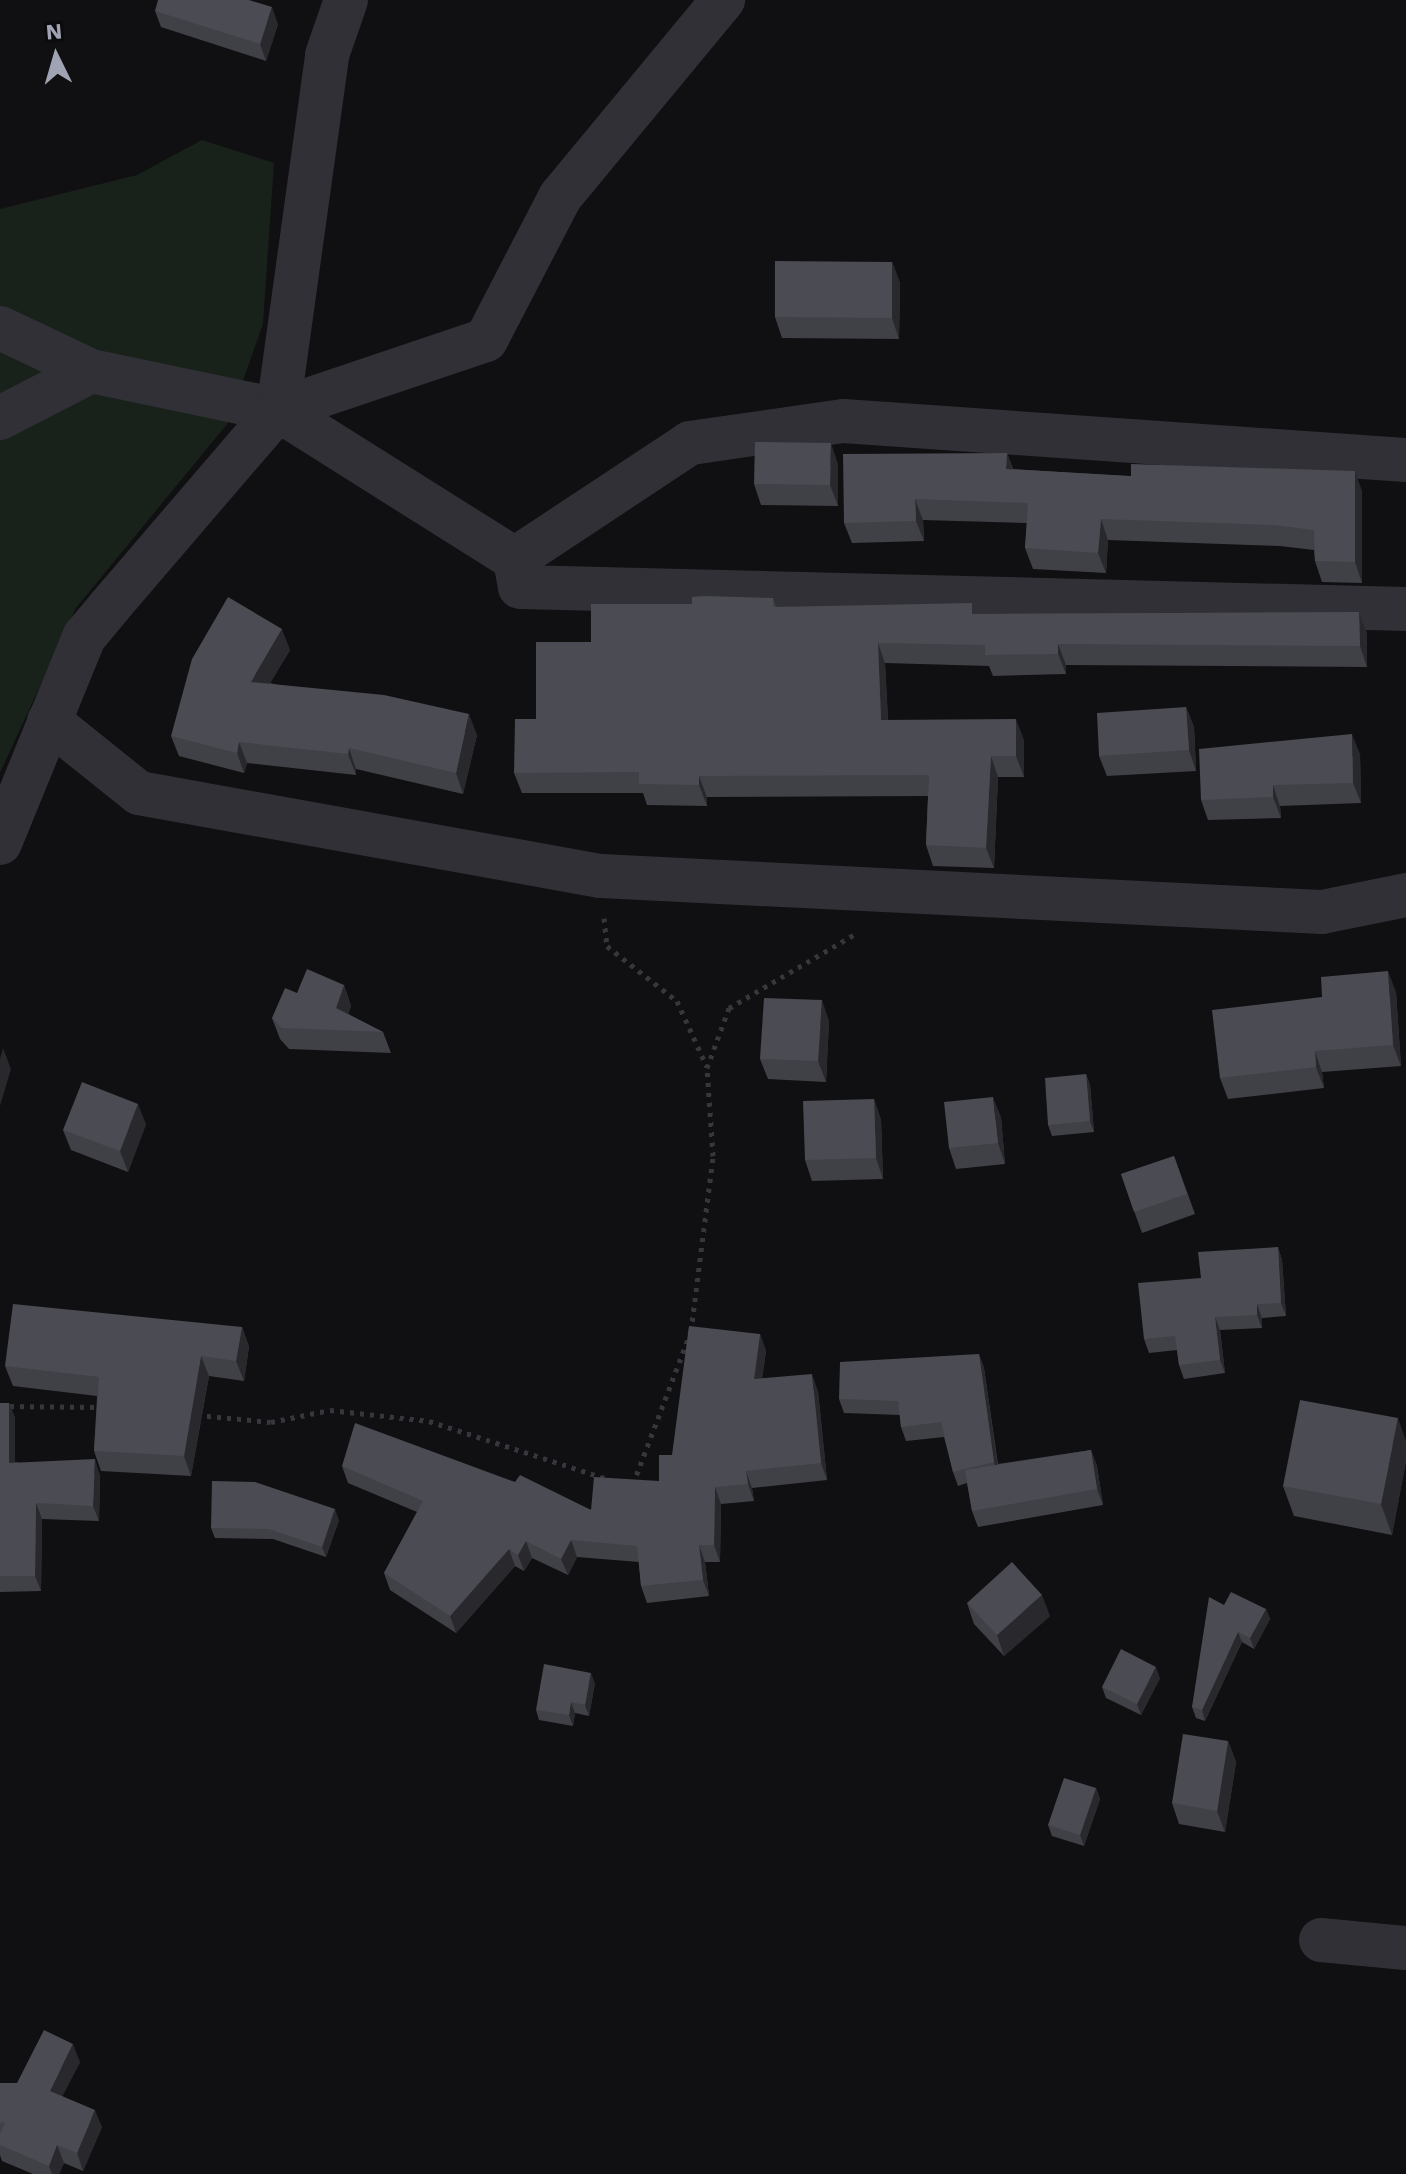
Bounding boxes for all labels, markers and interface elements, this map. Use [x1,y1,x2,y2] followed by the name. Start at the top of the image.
[16,16,96,96] north arrow
[45,18,63,45] text: N

